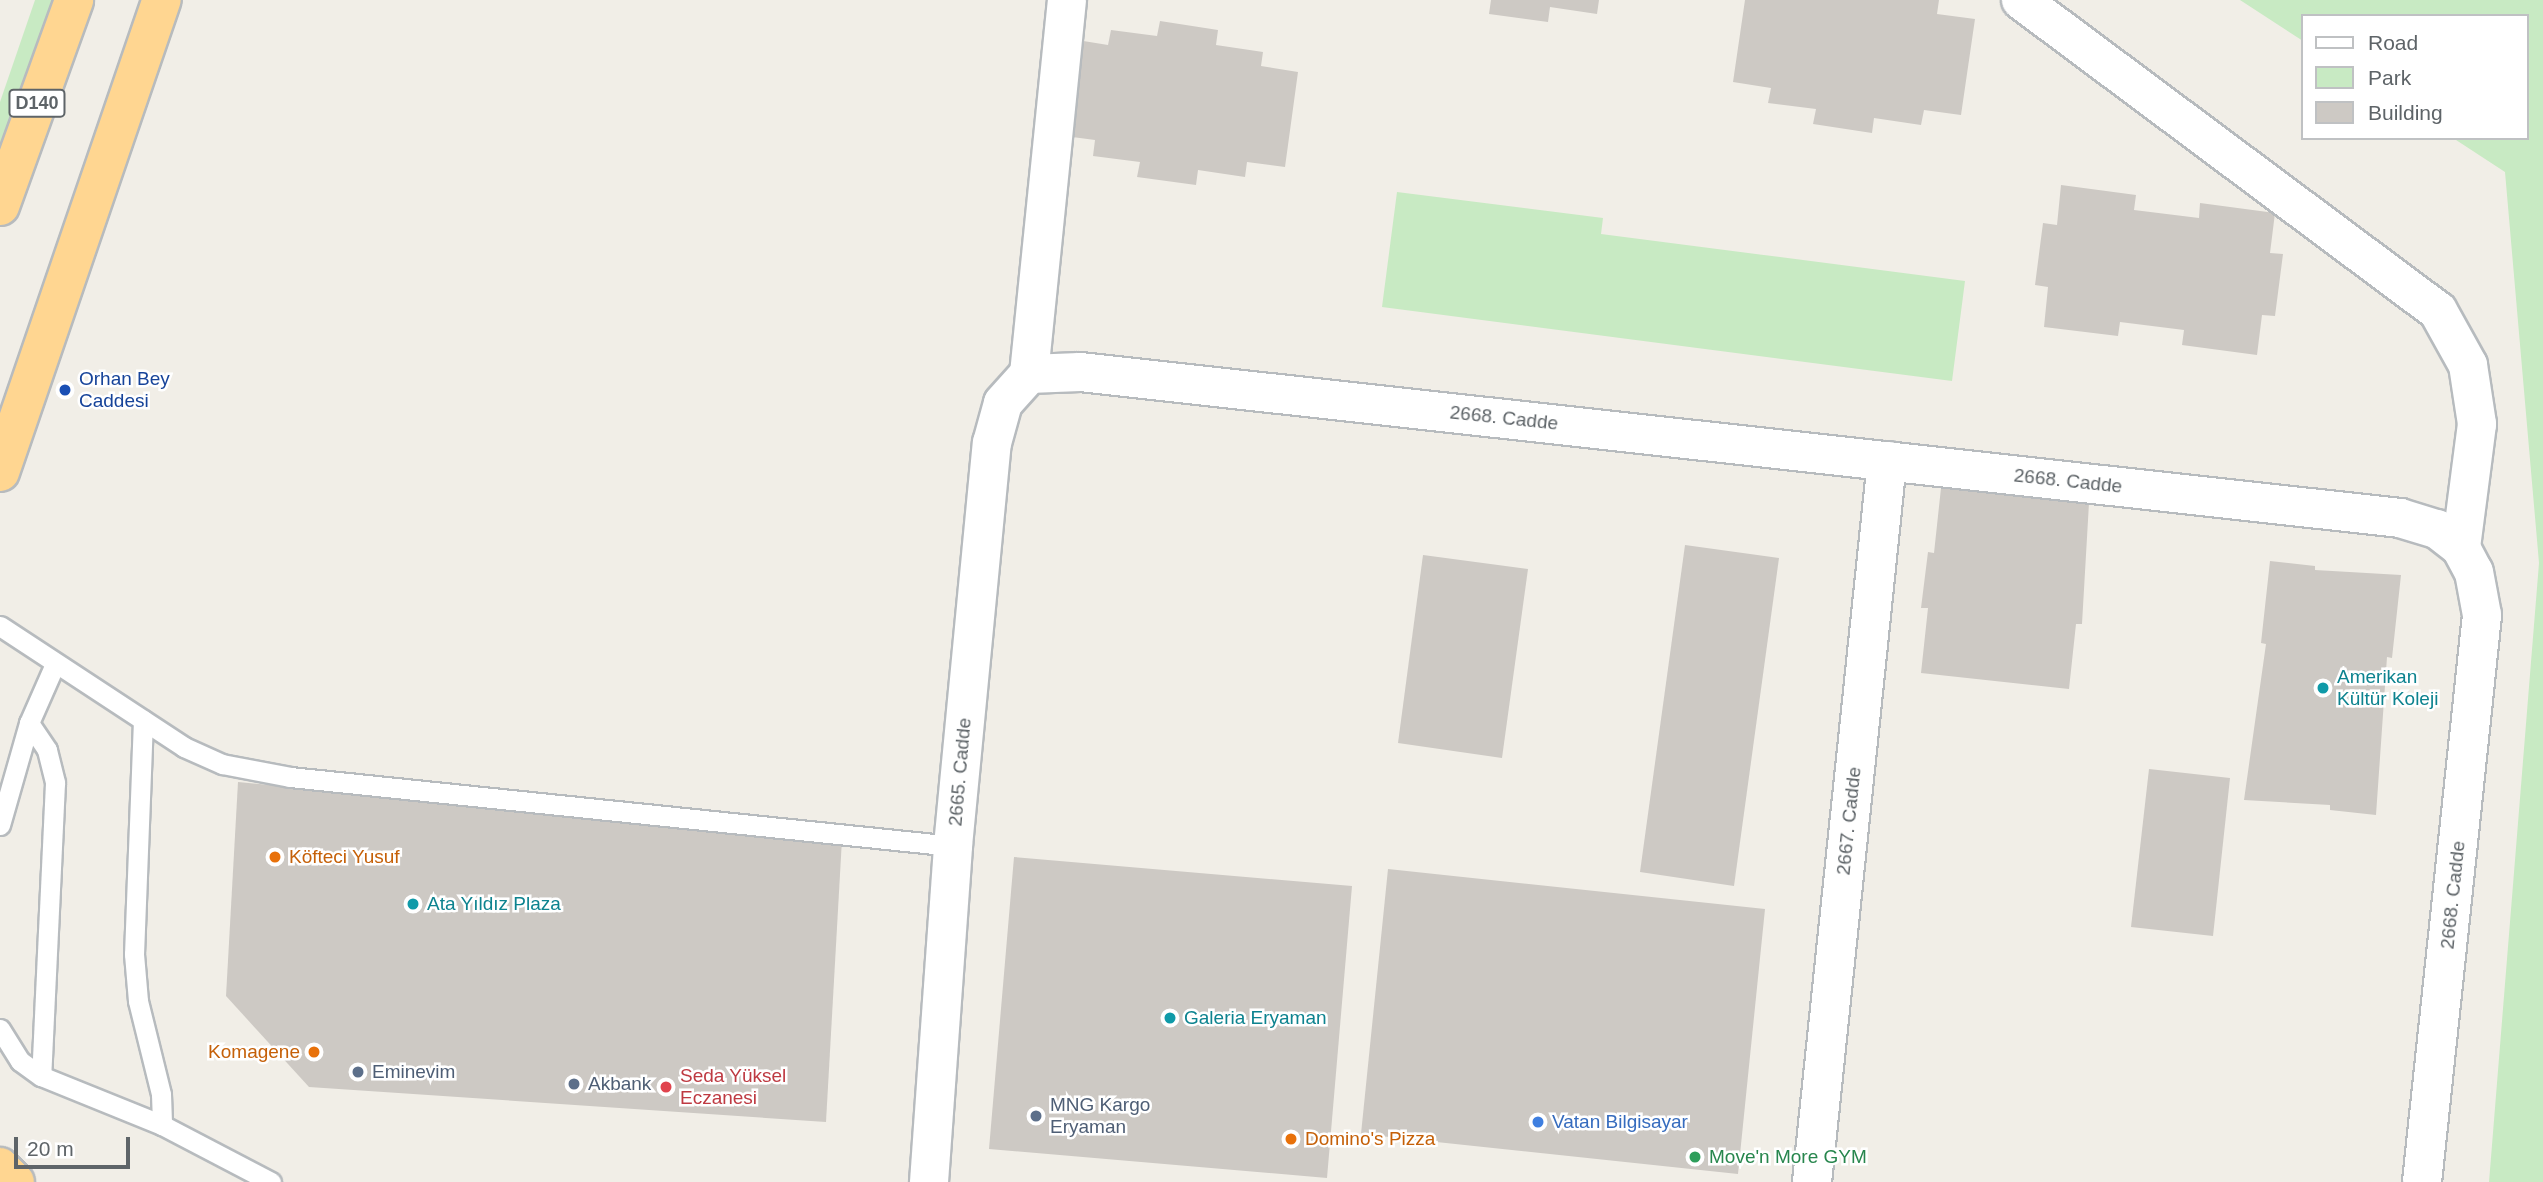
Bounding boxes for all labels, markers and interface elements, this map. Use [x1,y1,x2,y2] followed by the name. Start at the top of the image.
[2302,14,2529,140] legend
[2368,31,2418,54] text: Road
[2368,66,2411,89] text: Park
[7,88,67,118] road number: D140
[2368,101,2443,124] text: Building
[79,368,170,412] place label: Orhan Bey Caddesi
[57,382,73,398] marker: Orhan Bey Caddesi
[1449,401,1559,435] street label: 2668. Cadde
[2013,464,2123,498] street label: 2668. Cadde
[2337,666,2438,710] place label: Amerikan Kültür Koleji
[2315,680,2331,696] marker: Amerikan Kültür Koleji
[944,717,976,827] street label: 2665. Cadde
[1832,766,1866,876] street label: 2667. Cadde
[2436,840,2470,950] street label: 2668. Cadde
[289,846,400,868] place label: Köfteci Yusuf
[267,849,283,865] marker: Köfteci Yusuf
[427,893,561,915] place label: Ata Yıldız Plaza
[405,896,421,912] marker: Ata Yıldız Plaza
[1184,1007,1327,1029] place label: Galeria Eryaman
[1162,1010,1178,1026] marker: Galeria Eryaman
[208,1041,300,1063] place label: Komagene
[306,1044,322,1060] marker: Komagene
[372,1061,455,1083] place label: Eminevim
[350,1064,366,1080] marker: Eminevim
[680,1065,787,1109] place label: Seda Yüksel Eczanesi
[588,1073,651,1095] place label: Akbank
[566,1076,582,1092] marker: Akbank
[658,1079,674,1095] marker: Seda Yüksel Eczanesi
[1050,1094,1150,1138] place label: MNG Kargo Eryaman
[1028,1108,1044,1124] marker: MNG Kargo Eryaman
[1552,1111,1688,1133] place label: Vatan Bilgisayar
[1530,1114,1546,1130] marker: Vatan Bilgisayar
[18,1122,133,1166] scale bar
[1305,1128,1435,1150] place label: Domino's Pizza
[1283,1131,1299,1147] marker: Domino's Pizza
[27,1137,74,1160] text: 20 m
[1709,1146,1867,1168] place label: Move'n More GYM
[1687,1149,1703,1165] marker: Move'n More GYM

